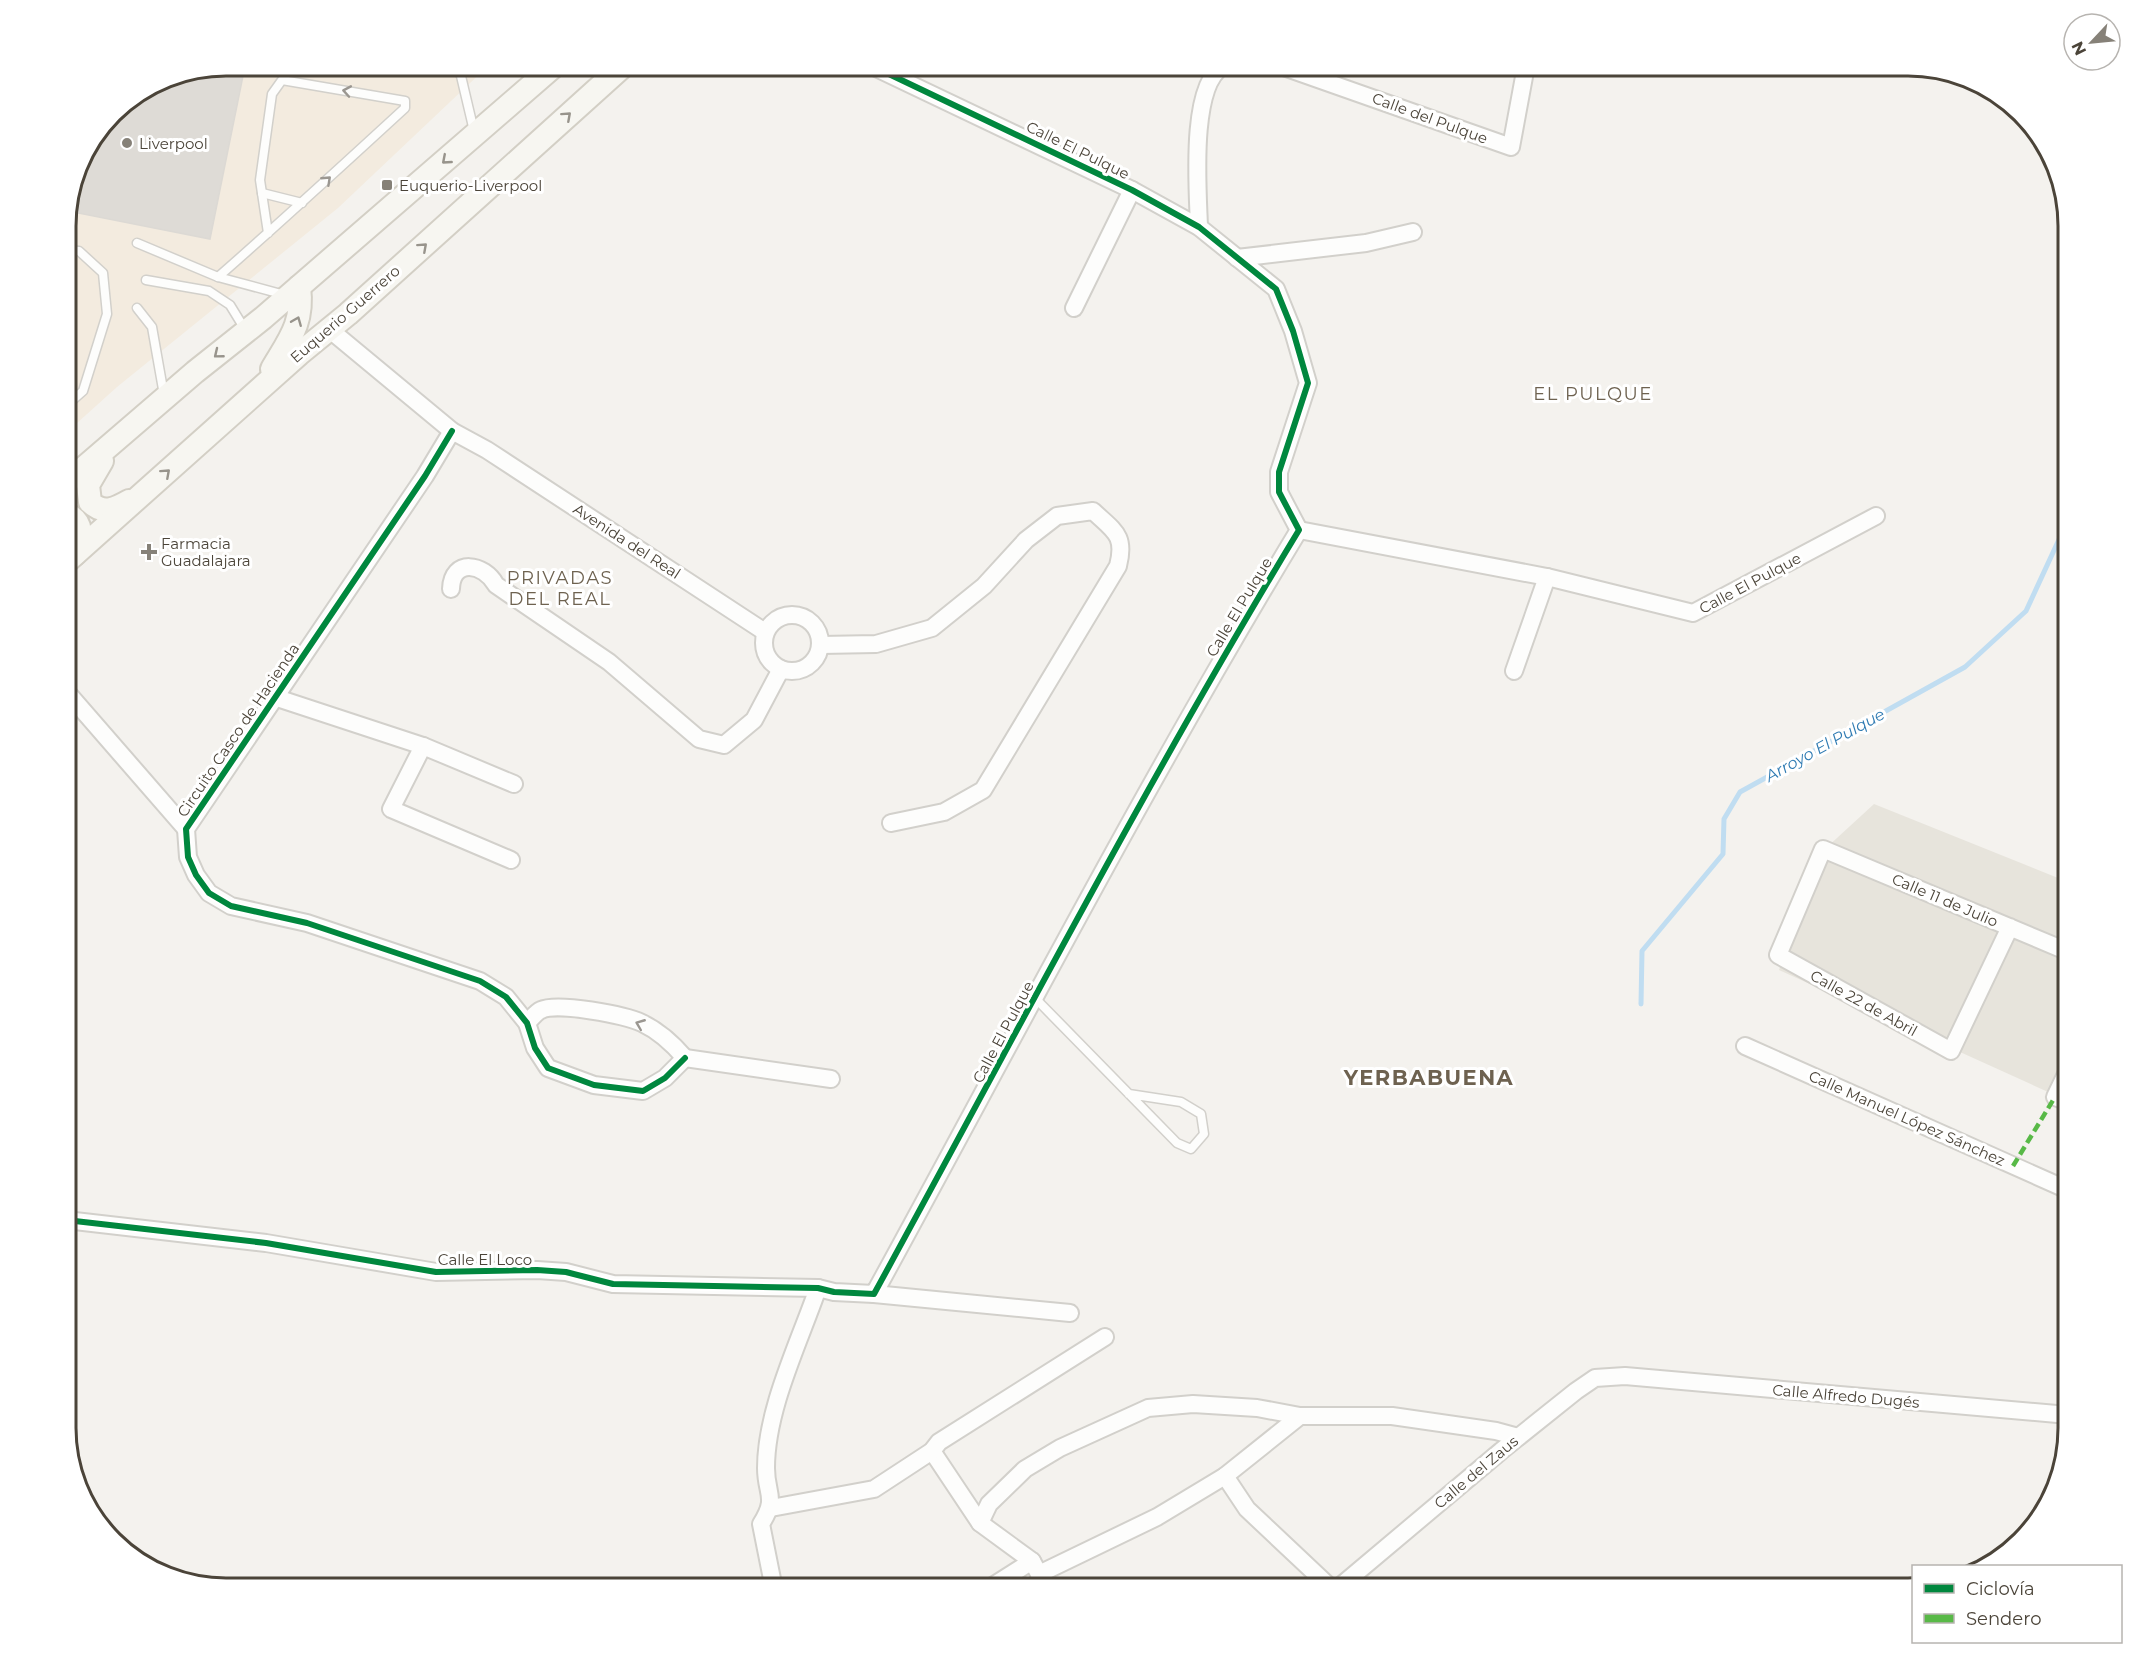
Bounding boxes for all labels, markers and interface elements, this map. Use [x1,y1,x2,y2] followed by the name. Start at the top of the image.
[2062,12,2122,72] north arrow
[2068,38,2090,58] text: N
[342,86,352,98] one-way arrow
[1370,88,1490,148] street label: Calle del Pulque
[560,112,571,123] one-way arrow
[1023,117,1133,183] street label: Calle El Pulque
[139,134,208,153] place label: Liverpool
[120,136,134,150] marker: Liverpool
[442,152,453,163] one-way arrow
[320,176,331,187] one-way arrow
[399,176,542,195] place label: Euquerio-Liverpool
[380,178,394,192] marker: Euquerio-Liverpool
[416,243,426,254] one-way arrow
[286,261,404,367] street label: Euquerio Guerrero
[290,316,302,327] one-way arrow
[214,347,225,358] one-way arrow
[1533,383,1653,405] district label: EL PULQUE
[159,469,170,480] one-way arrow
[570,499,684,583] street label: Avenida del Real
[161,534,251,570] place label: Farmacia Guadalajara
[142,545,156,559] marker: Farmacia Guadalajara
[1696,548,1804,618] street label: Calle El Pulque
[1202,554,1276,660] street label: Calle El Pulque
[507,567,613,610] district label: PRIVADAS DEL REAL
[173,640,303,820] street label: Circuito Casco de Hacienda
[1761,704,1888,786] water label: Arroyo El Pulque
[1889,869,2001,931] street label: Calle 11 de Julio
[1807,966,1921,1040] street label: Calle 22 de Abril
[968,978,1038,1086] street label: Calle El Pulque
[635,1019,646,1031] one-way arrow
[1343,1065,1514,1090] district label: YERBABUENA
[1806,1066,2008,1170] street label: Calle Manuel López Sánchez
[438,1250,532,1269] street label: Calle El Loco
[1772,1380,1920,1412] street label: Calle Alfredo Dugés
[1430,1431,1522,1513] street label: Calle del Zaus
[1912,1565,2122,1643] legend
[1966,1578,2035,1600] text: Ciclovía
[1966,1608,2041,1630] text: Sendero

